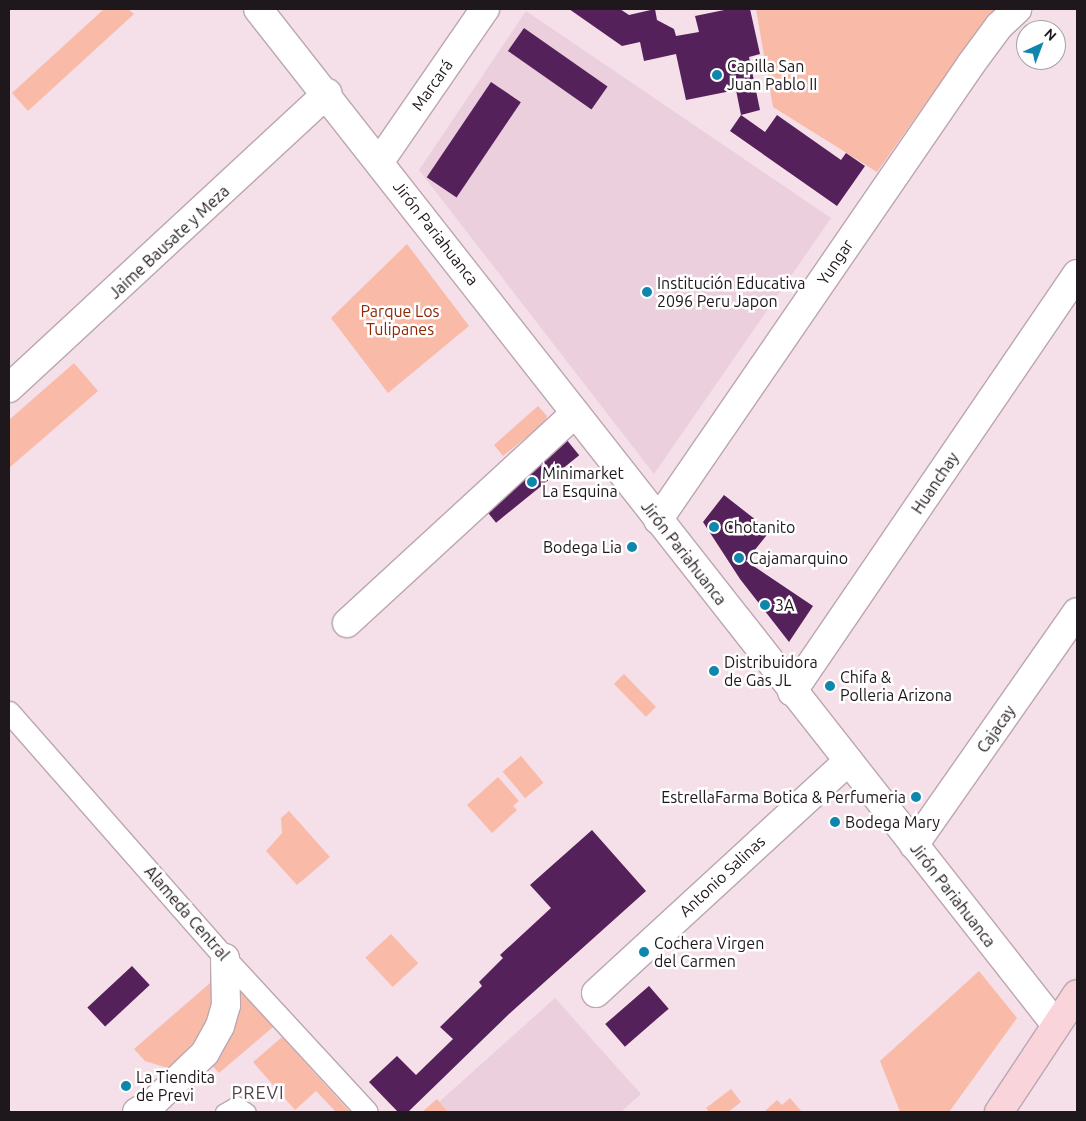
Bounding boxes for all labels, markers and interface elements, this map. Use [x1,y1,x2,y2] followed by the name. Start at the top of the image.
[1016,20,1066,70] north arrow
[1041,25,1060,44] text: N
[407,56,457,114] street label: Marcará
[727,56,817,94] place label: Capilla San Juan Pablo II
[711,69,723,81] marker: Capilla San Juan Pablo II
[389,177,483,289] street label: Jirón Pariahuanca
[105,181,233,303] street label: Jaime Bausate y Meza
[813,236,857,288] street label: Yungar
[657,273,805,311] place label: Institución Educativa 2096 Peru Japon
[641,286,653,298] marker: Institución Educativa 2096 Peru Japon
[360,301,440,339] park label: Parque Los Tulipanes
[907,449,963,517] street label: Huanchay
[542,463,624,501] place label: Minimarket La Esquina
[526,476,538,488] marker: Minimarket La Esquina
[637,497,731,609] street label: Jirón Pariahuanca
[724,517,795,537] place label: Chotanito
[708,521,720,533] marker: Chotanito
[543,537,622,557] place label: Bodega Lia
[626,541,638,553] marker: Bodega Lia
[749,548,848,568] place label: Cajamarquino
[733,552,745,564] marker: Cajamarquino
[775,595,794,615] place label: 3A
[759,599,771,611] marker: 3A
[724,652,818,690] place label: Distribuidora de Gas JL
[708,665,720,677] marker: Distribuidora de Gas JL
[840,667,952,705] place label: Chifa & Polleria Arizona
[824,680,836,692] marker: Chifa & Polleria Arizona
[973,702,1019,756] street label: Cajacay
[661,787,906,807] place label: EstrellaFarma Botica & Perfumeria
[910,791,922,803] marker: EstrellaFarma Botica & Perfumeria
[845,812,940,832] place label: Bodega Mary
[829,816,841,828] marker: Bodega Mary
[675,831,769,921] street label: Antonio Salinas
[906,839,1000,951] street label: Jirón Pariahuanca
[141,862,233,964] street label: Alameda Central
[654,933,764,971] place label: Cochera Virgen del Carmen
[638,946,650,958] marker: Cochera Virgen del Carmen
[136,1067,215,1105] place label: La Tiendita de Previ
[120,1080,132,1092] marker: La Tiendita de Previ
[231,1081,285,1103] district label: PREVI

